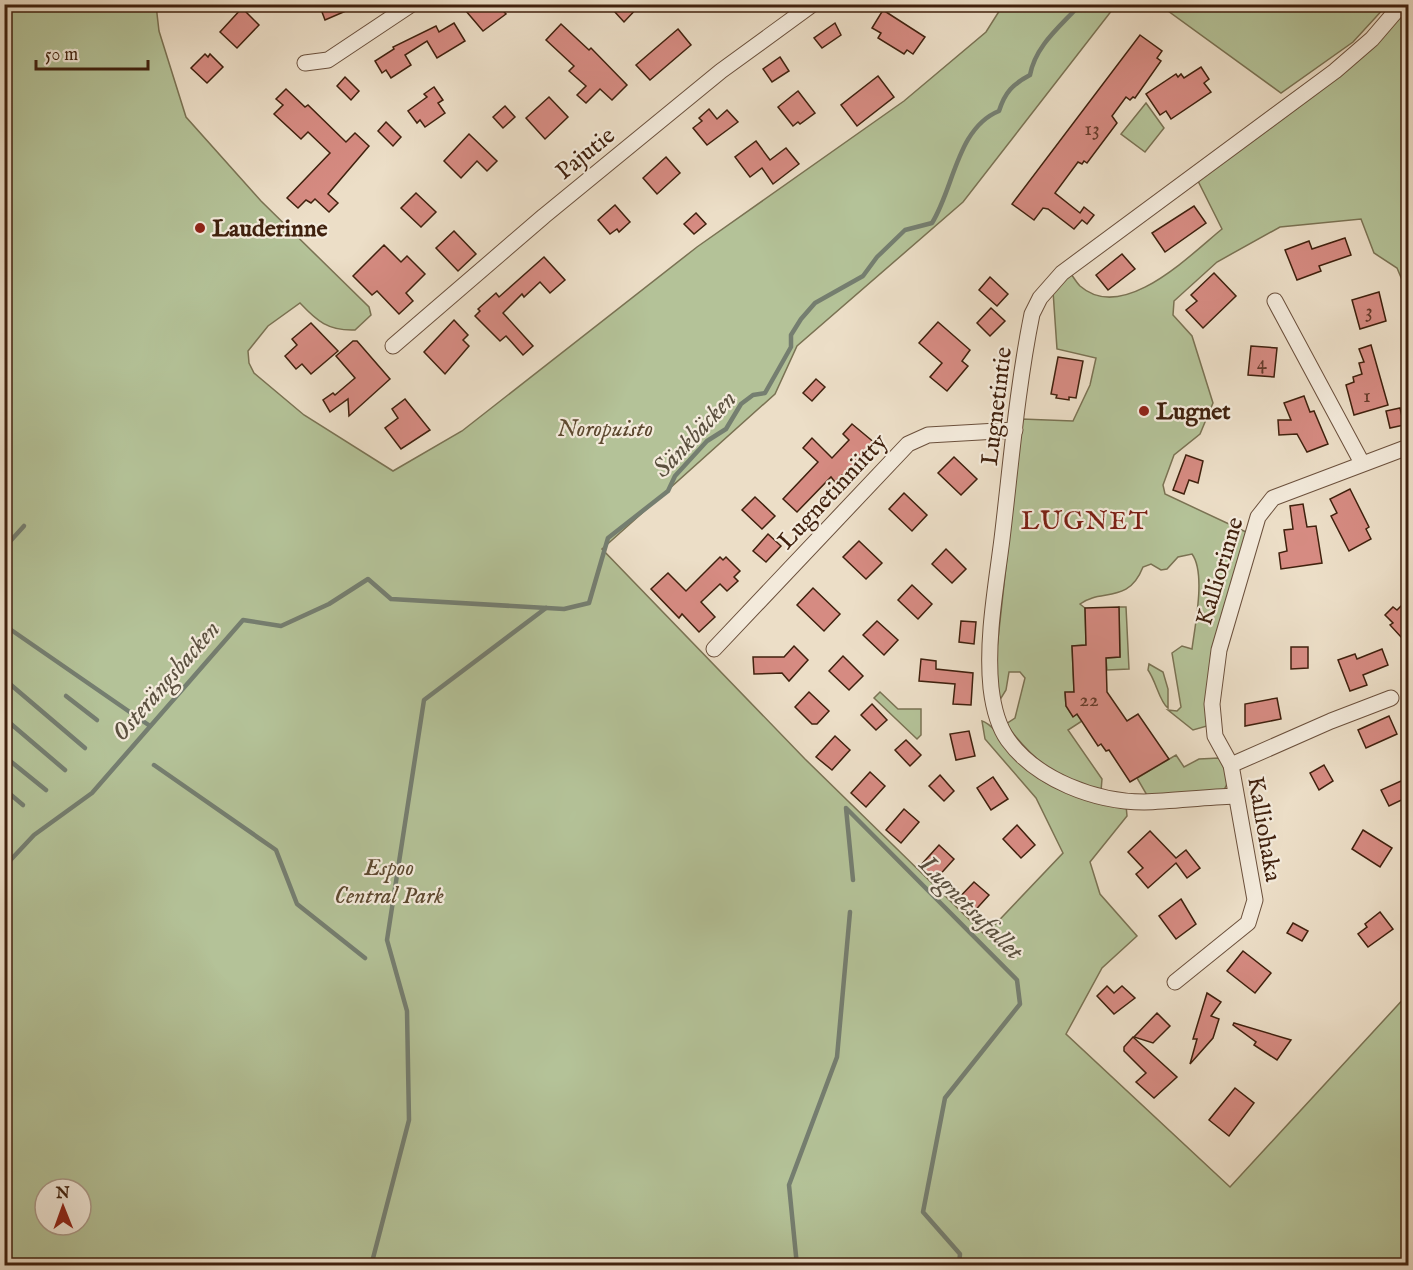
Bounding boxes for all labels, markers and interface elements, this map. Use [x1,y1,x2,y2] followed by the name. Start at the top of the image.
[36,33,148,71] scale bar
[45,44,78,67] text: 50 m
[1084,116,1100,143] house number: 13
[550,121,622,188] street label: Pajutie
[212,214,328,245] place label: Lauderinne
[193,221,207,235] marker: Lauderinne
[1365,298,1373,325] house number: 3
[975,345,1020,467] street label: Lugnetintie
[1257,350,1268,377] house number: 4
[646,383,744,485] water label: Sänkbäcken
[1363,383,1371,410] house number: 1
[1156,397,1231,428] place label: Lugnet
[1137,404,1151,418] marker: Lugnet
[557,414,653,445] park label: Noropuisto
[771,427,895,557] street label: Lugnetinniitty
[1021,505,1149,538] district label: LUGNET
[1189,513,1252,629] street label: Kalliorinne
[104,614,229,749] water label: Osterängsbacken
[1079,687,1099,714] house number: 22
[1239,774,1288,885] street label: Kalliohaka
[910,848,1032,969] water label: Lugnetsufallet
[334,853,444,912] park label: Espoo Central Park
[33,1177,93,1237] north arrow
[55,1184,70,1204] text: N

